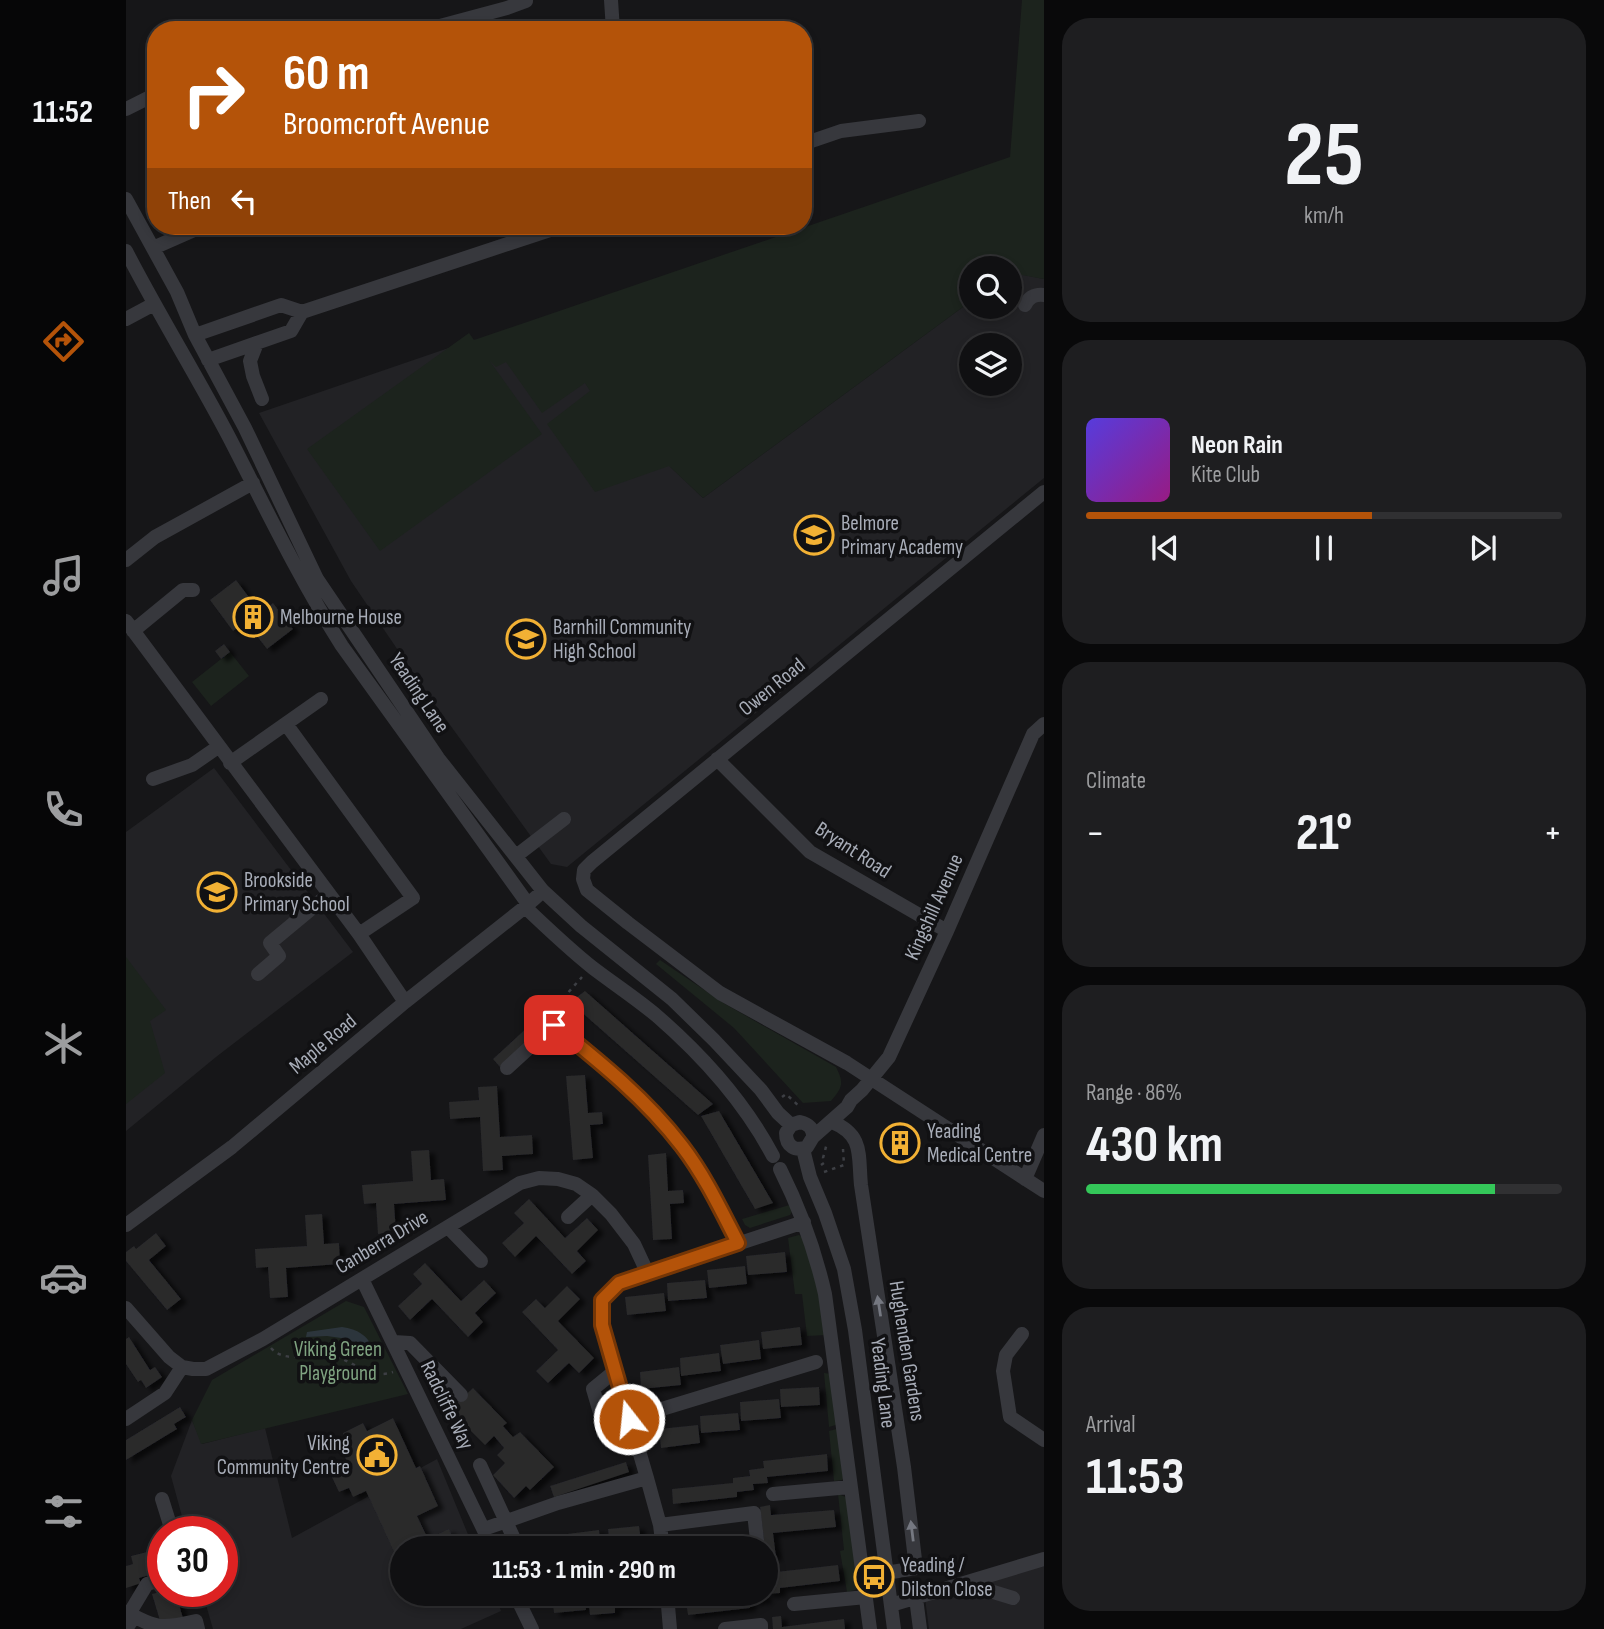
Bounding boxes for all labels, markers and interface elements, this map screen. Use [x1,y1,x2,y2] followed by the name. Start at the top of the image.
[283,45,370,104] text: 60 m
[168,49,259,140] icon: right
[33,93,93,132] text: 11:52
[1284,102,1364,211] text: 25
[283,105,490,144] text: Broomcroft Avenue
[225,182,263,220] icon: left
[168,186,211,217] text: Then
[1304,202,1344,230] text: km/h
[959,256,1022,396] map controls
[959,256,1022,319] button: search
[39,317,88,366] icon: directions
[959,333,1022,396] button: layers
[1191,430,1283,461] text: Neon Rain
[1191,461,1260,489] text: Kite Club
[841,511,963,560] place label: Belmore Primary Academy
[793,514,835,556] school or university icon: Belmore Primary Academy
[1146,529,1184,567] icon: previous
[1305,529,1343,567] icon: pause
[1464,529,1502,567] icon: next
[39,551,88,600] icon: music
[232,596,274,638] building icon: Melbourne House
[280,605,402,630] place label: Melbourne House
[553,615,691,664] place label: Barnhill Community High School
[505,618,547,660] school or university icon: Barnhill Community High School
[383,648,455,738] street label: Yeading Lane
[734,653,810,721] street label: Owen Road
[1086,767,1146,795] text: Climate
[39,785,88,834] icon: phone
[1296,802,1352,865] text: 21°
[1086,811,1105,856] text: −
[1543,811,1562,856] text: +
[810,816,896,884] street label: Bryant Road
[899,850,969,964] street label: Kingshill Avenue
[244,868,350,917] place label: Brookside Primary School
[196,871,238,913] school or university icon: Brookside Primary School
[524,995,584,1055] pin
[535,1006,573,1044] icon: arrive
[284,1009,362,1079] street label: Maple Road
[39,1019,88,1068] icon: climate
[1086,1079,1182,1107] text: Range · 86%
[1086,1114,1223,1177] text: 430 km
[927,1119,1032,1168] place label: Yeading Medical Centre
[879,1122,921,1164] building icon: Yeading Medical Centre
[331,1205,433,1279] street label: Canberra Drive
[39,1253,88,1302] icon: car
[884,1279,930,1423] street label: Hughenden Gardens
[873,1295,884,1317] one-way arrow
[865,1336,901,1430] street label: Yeading Lane
[294,1337,382,1386] park label: Viking Green Playground
[415,1357,479,1453] street label: Radcliffe Way
[592,1382,666,1456] position arrow
[1086,1411,1135,1439] text: Arrival
[217,1431,350,1480] place label: Viking Community Centre
[356,1434,398,1476] public building icon: Viking Community Centre
[1086,1446,1185,1509] text: 11:53
[39,1487,88,1536] icon: filters
[147,1516,238,1607] speed limit sign: 30
[906,1520,917,1542] one-way arrow
[901,1553,993,1602] place label: Yeading / Dilston Close
[492,1555,676,1586] text: 11:53 · 1 min · 290 m
[853,1556,895,1598] bus stop icon: Yeading / Dilston Close

